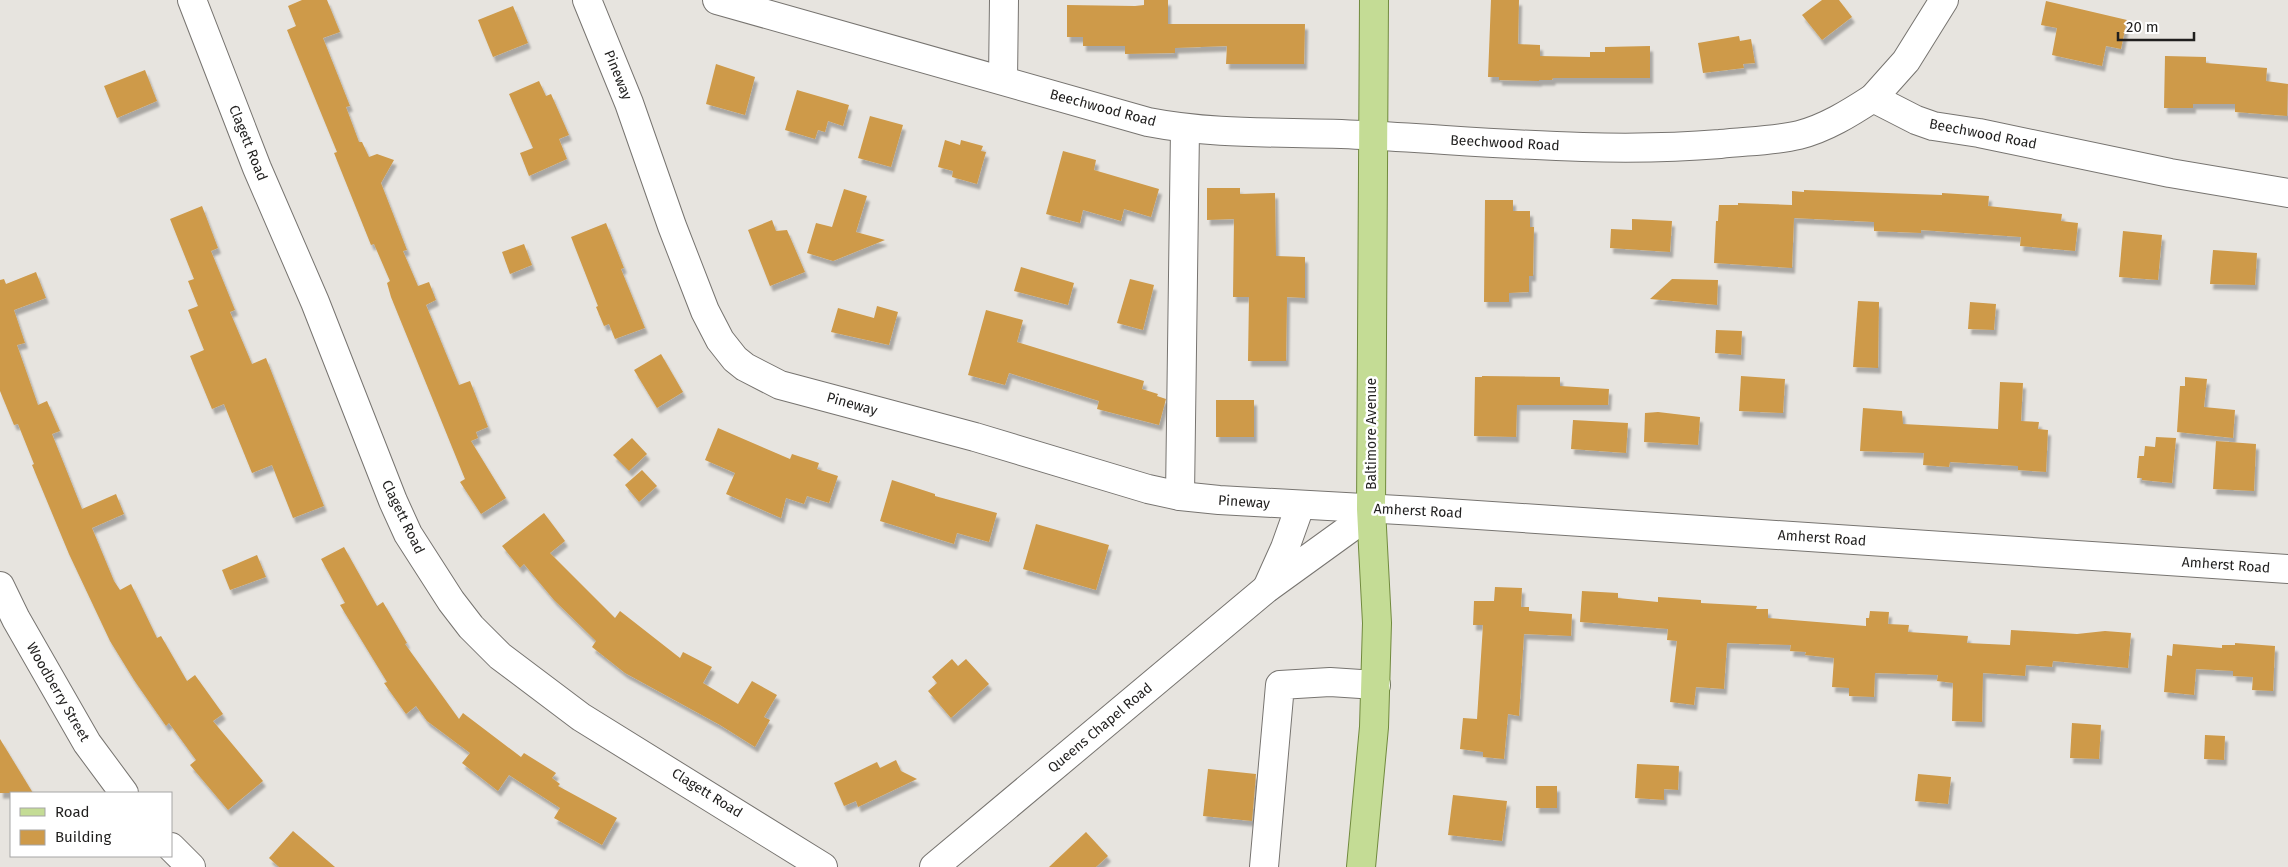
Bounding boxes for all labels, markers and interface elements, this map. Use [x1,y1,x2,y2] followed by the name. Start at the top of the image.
[2118,10,2194,42] scale bar
[2126,18,2159,36] text: 20 m
[600,48,636,102] street label: Pineway
[1048,86,1158,130] street label: Beechwood Road
[225,103,271,183] street label: Clagett Road
[1928,115,2038,153] street label: Beechwood Road
[1450,132,1560,154] street label: Beechwood Road
[1363,378,1380,490] street label: Baltimore Avenue
[825,389,879,419] street label: Pineway
[378,477,428,557] street label: Clagett Road
[1217,492,1271,512] street label: Pineway
[1373,500,1463,522] street label: Amherst Road
[1777,526,1867,550] street label: Amherst Road
[2181,553,2271,577] street label: Amherst Road
[23,639,94,745] street label: Woodberry Street
[1044,679,1156,777] street label: Queens Chapel Road
[669,765,745,821] street label: Clagett Road
[10,792,172,857] legend
[55,803,90,821] text: Road
[55,828,111,846] text: Building

